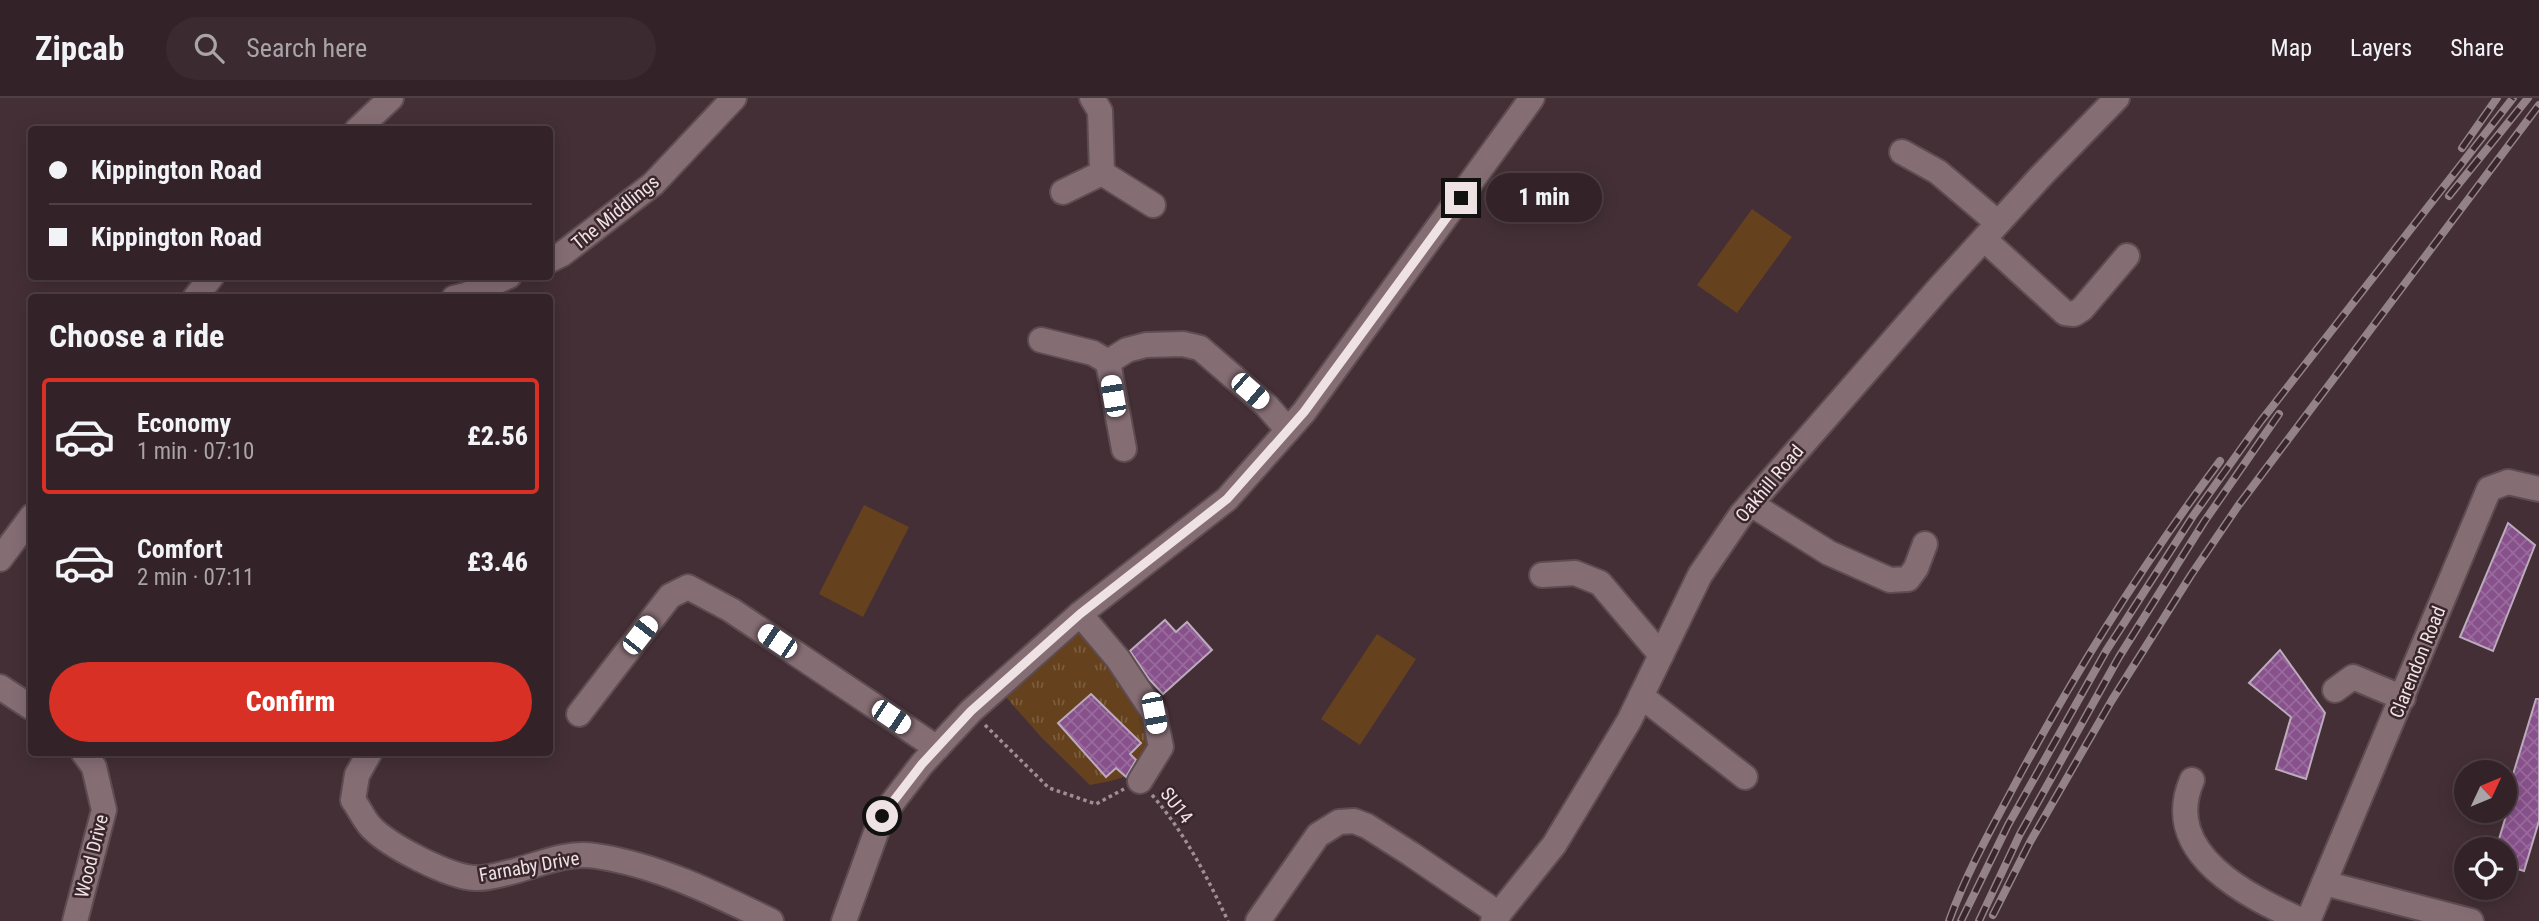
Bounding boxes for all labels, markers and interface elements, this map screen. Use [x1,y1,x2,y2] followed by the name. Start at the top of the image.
[166,17,656,80] search box
[35,29,124,68] text: Zipcab
[190,29,228,67] icon: search
[246,33,367,63] text: Search here
[2271,34,2312,62] text: Map
[2350,34,2412,62] text: Layers
[2450,34,2504,62] text: Share
[91,155,262,185] text: Kippington Road
[567,170,664,255] street label: The Middlings
[1486,174,1601,222] callout: 1 min
[1445,182,1477,214] route end
[1518,184,1570,211] text: 1 min
[91,222,262,252] text: Kippington Road
[49,317,224,355] text: Choose a ride
[1228,369,1273,413] car
[1100,373,1127,419] car
[53,405,116,468] icon: car
[137,408,231,438] text: Economy
[467,421,528,451] text: £2.56
[137,438,254,465] text: 1 min · 07:10
[1730,440,1808,527] street label: Oakhill Road
[53,531,116,594] icon: car
[137,534,223,564] text: Comfort
[467,547,528,577] text: £3.46
[137,564,254,591] text: 2 min · 07:11
[2385,603,2450,721] street label: Clarendon Road
[619,612,662,658] car
[754,621,801,661] car
[49,662,532,742] button: Confirm
[1140,690,1169,736] car
[868,697,915,737] car
[2454,760,2516,822] north arrow
[2454,760,2517,900] map controls
[1155,783,1198,828] street label: SU14
[866,800,898,832] route start
[70,812,113,900] street label: Wood Drive
[2454,837,2517,900] button: locate
[477,846,581,887] street label: Farnaby Drive

